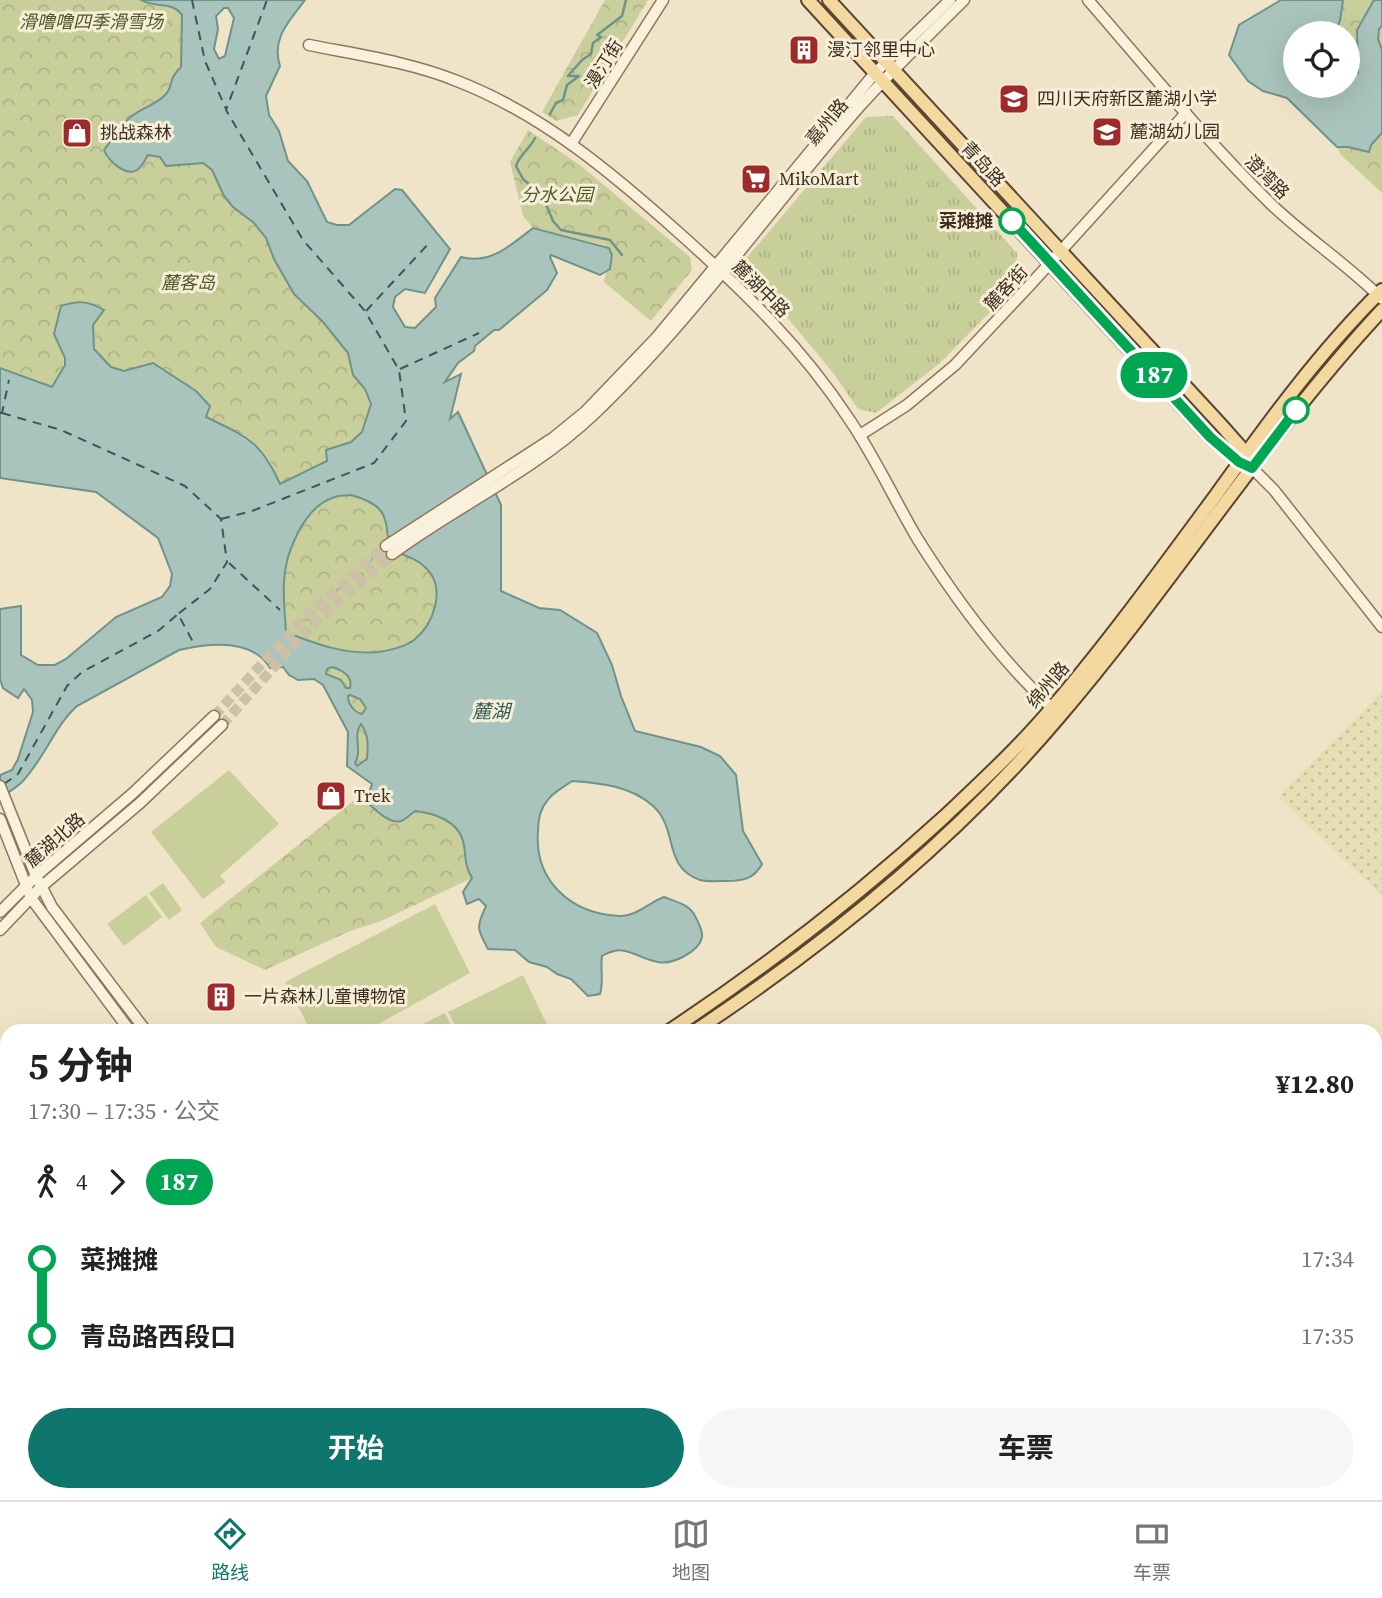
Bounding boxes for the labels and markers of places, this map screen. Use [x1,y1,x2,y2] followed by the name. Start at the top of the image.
[787,33,821,67] building icon: 漫汀邻里中心
[827,37,935,62] place label: 漫汀邻里中心
[997,82,1031,116] school or university icon: 四川天府新区麓湖小学
[1037,86,1217,111] place label: 四川天府新区麓湖小学
[1090,115,1124,149] school or university icon: 麓湖幼儿园
[60,116,94,150] shop icon: 挑战森林
[1130,119,1220,144] place label: 麓湖幼儿园
[100,120,172,145] place label: 挑战森林
[739,162,773,196] supermarket icon: MikoMart
[779,166,859,191] place label: MikoMart
[939,208,993,233] place label: 菜摊摊
[999,208,1025,234] marker: 菜摊摊
[1283,397,1309,423] unlabelled marker
[314,779,348,813] shop icon: Trek
[354,783,391,808] place label: Trek
[204,980,238,1014] building icon: 一片森林儿童博物馆
[244,984,406,1009] place label: 一片森林儿童博物馆

